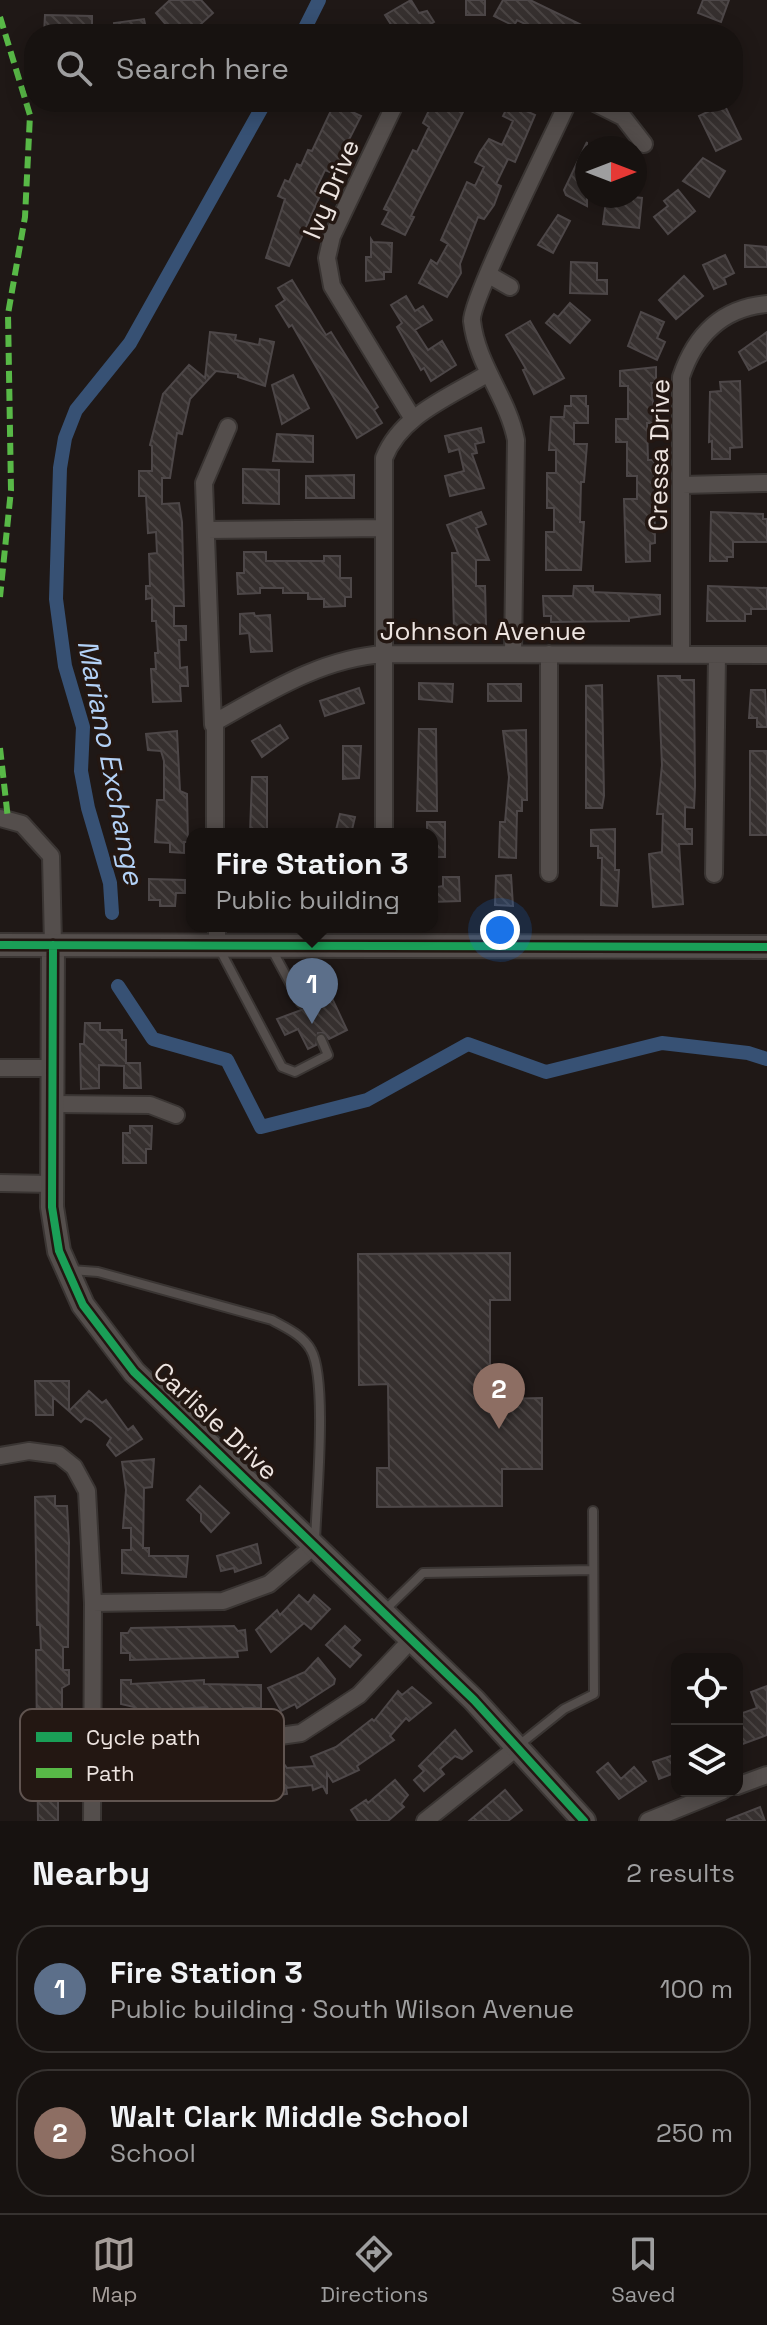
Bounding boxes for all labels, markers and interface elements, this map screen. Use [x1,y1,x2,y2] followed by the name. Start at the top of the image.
[24,24,743,112] search box
[52,46,96,90] icon: search
[116,49,289,88] text: Search here
[295,134,367,244] street label: Ivy Drive
[575,136,647,208] north arrow
[641,378,677,532] street label: Cressa Drive
[380,614,586,648] street label: Johnson Avenue
[70,637,153,889] water label: Mariano Exchange
[186,828,438,932] popup
[216,844,408,883] text: Fire Station 3
[216,883,400,917] text: Public building
[480,910,520,950] your location
[286,958,338,1024] pin: 1
[146,1354,286,1488] street label: Carlisle Drive
[473,1363,525,1429] pin: 2
[671,1653,743,1797] map controls
[671,1653,743,1725] button: locate
[20,1709,284,1801] legend
[86,1723,201,1751] text: Cycle path
[671,1725,743,1797] button: layers
[86,1759,135,1787] text: Path
[32,1852,150,1895] text: Nearby
[626,1856,735,1890] text: 2 results
[110,1953,303,1992] text: Fire Station 3
[54,1972,66,2006] text: 1
[660,1972,733,2006] text: 100 m
[110,1992,574,2026] text: Public building · South Wilson Avenue
[110,2097,469,2136] text: Walt Clark Middle School
[52,2116,68,2150] text: 2
[656,2116,733,2150] text: 250 m
[110,2136,196,2170] text: School
[92,2232,137,2308] tab: Map
[320,2232,428,2308] tab: Directions
[611,2232,675,2308] tab: Saved

